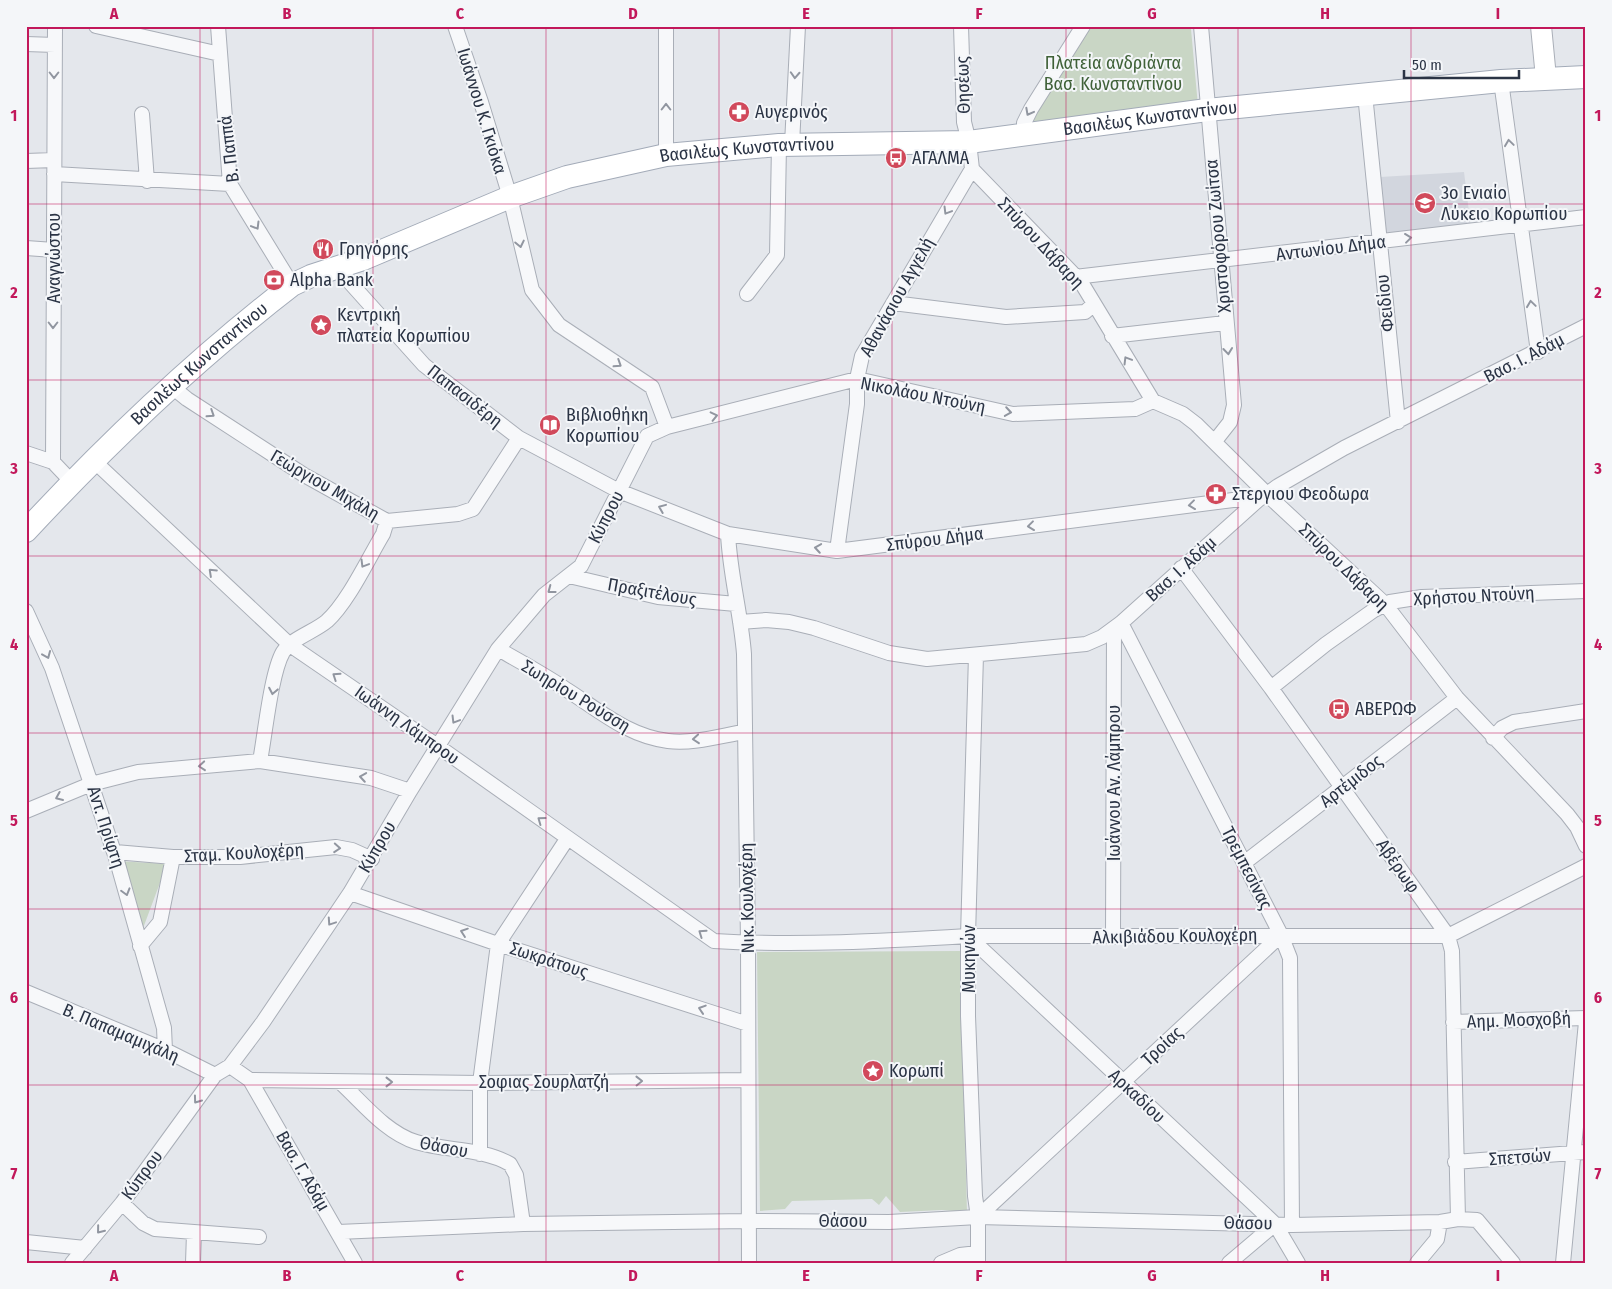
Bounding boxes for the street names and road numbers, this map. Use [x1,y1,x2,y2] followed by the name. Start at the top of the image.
[452,45,512,177] street label: Ιωάννου Κ. Γκιόκα
[951,55,975,114] street label: Θησέως
[1062,96,1238,140] street label: Βασιλέως Κωνσταντίνου
[214,114,244,184] street label: Β. Παππά
[657,133,835,167] street label: Βασιλέως Κωνσταντίνου
[1200,158,1236,314] street label: Χριστοφόρου Ζωίτσα
[993,193,1089,293] street label: Σπύρου Δάβαρη
[43,213,65,303] street label: Αναγνώστου
[1275,230,1387,266] street label: Αντωνίου Δήμα
[855,234,939,360] street label: Αθανάσιου Αγγελή
[1371,273,1399,333] street label: Φειδίου
[126,297,272,430] street label: Βασιλέως Κωνσταντίνου
[1480,328,1568,388] street label: Βασ. Ι. Αδάμ
[423,360,507,432] street label: Παπασιδέρη
[858,372,988,418] street label: Νικολάου Ντούνη
[266,445,384,525] street label: Γεώργιου Μιχάλη
[583,487,629,547] street label: Κύπρου
[1294,519,1394,615] street label: Σπύρου Δάβαρη
[885,522,985,556] street label: Σπύρου Δήμα
[1141,532,1221,606] street label: Βασ. Ι. Αδάμ
[606,573,698,611] street label: Πραξιτέλους
[1413,582,1535,610] street label: Χρήστου Ντούνη
[518,655,634,737] street label: Σωηρίου Ρούσση
[350,681,464,769] street label: Ιωάννη Λάμπρου
[1103,705,1125,861] street label: Ιωάννου Αν. Λάμπρου
[1315,749,1387,812] street label: Αρτέμιδος
[82,783,130,871] street label: Αντ. Πρίφτη
[353,817,401,877] street label: Κύπρου
[1217,823,1277,913] street label: Τρεμπεσίνας
[1372,835,1424,897] street label: Αβέρωφ
[184,839,304,867] street label: Σταμ. Κουλοχέρη
[735,842,759,954] street label: Νικ. Κουλοχέρη
[1092,924,1258,948] street label: Αλκιβιάδου Κουλοχέρη
[958,925,980,993] street label: Μυκηνών
[507,937,591,983] street label: Σωκράτους
[59,998,183,1068] street label: Β. Παπαμαμιχάλη
[1466,1007,1572,1033] street label: Αημ. Μοσχοβή
[1137,1021,1187,1070] street label: Τροίας
[1104,1064,1170,1128] street label: Αρκαδίου
[479,1071,609,1093] street label: Σοφιας Σουρλατζή
[271,1127,335,1215] street label: Βασ. Γ. Αδάμ
[418,1132,470,1162] street label: Θάσου
[1488,1144,1552,1170] street label: Σπετσών
[117,1146,167,1204] street label: Κύπρου
[818,1210,868,1232] street label: Θάσου
[1223,1212,1273,1234] street label: Θάσου

